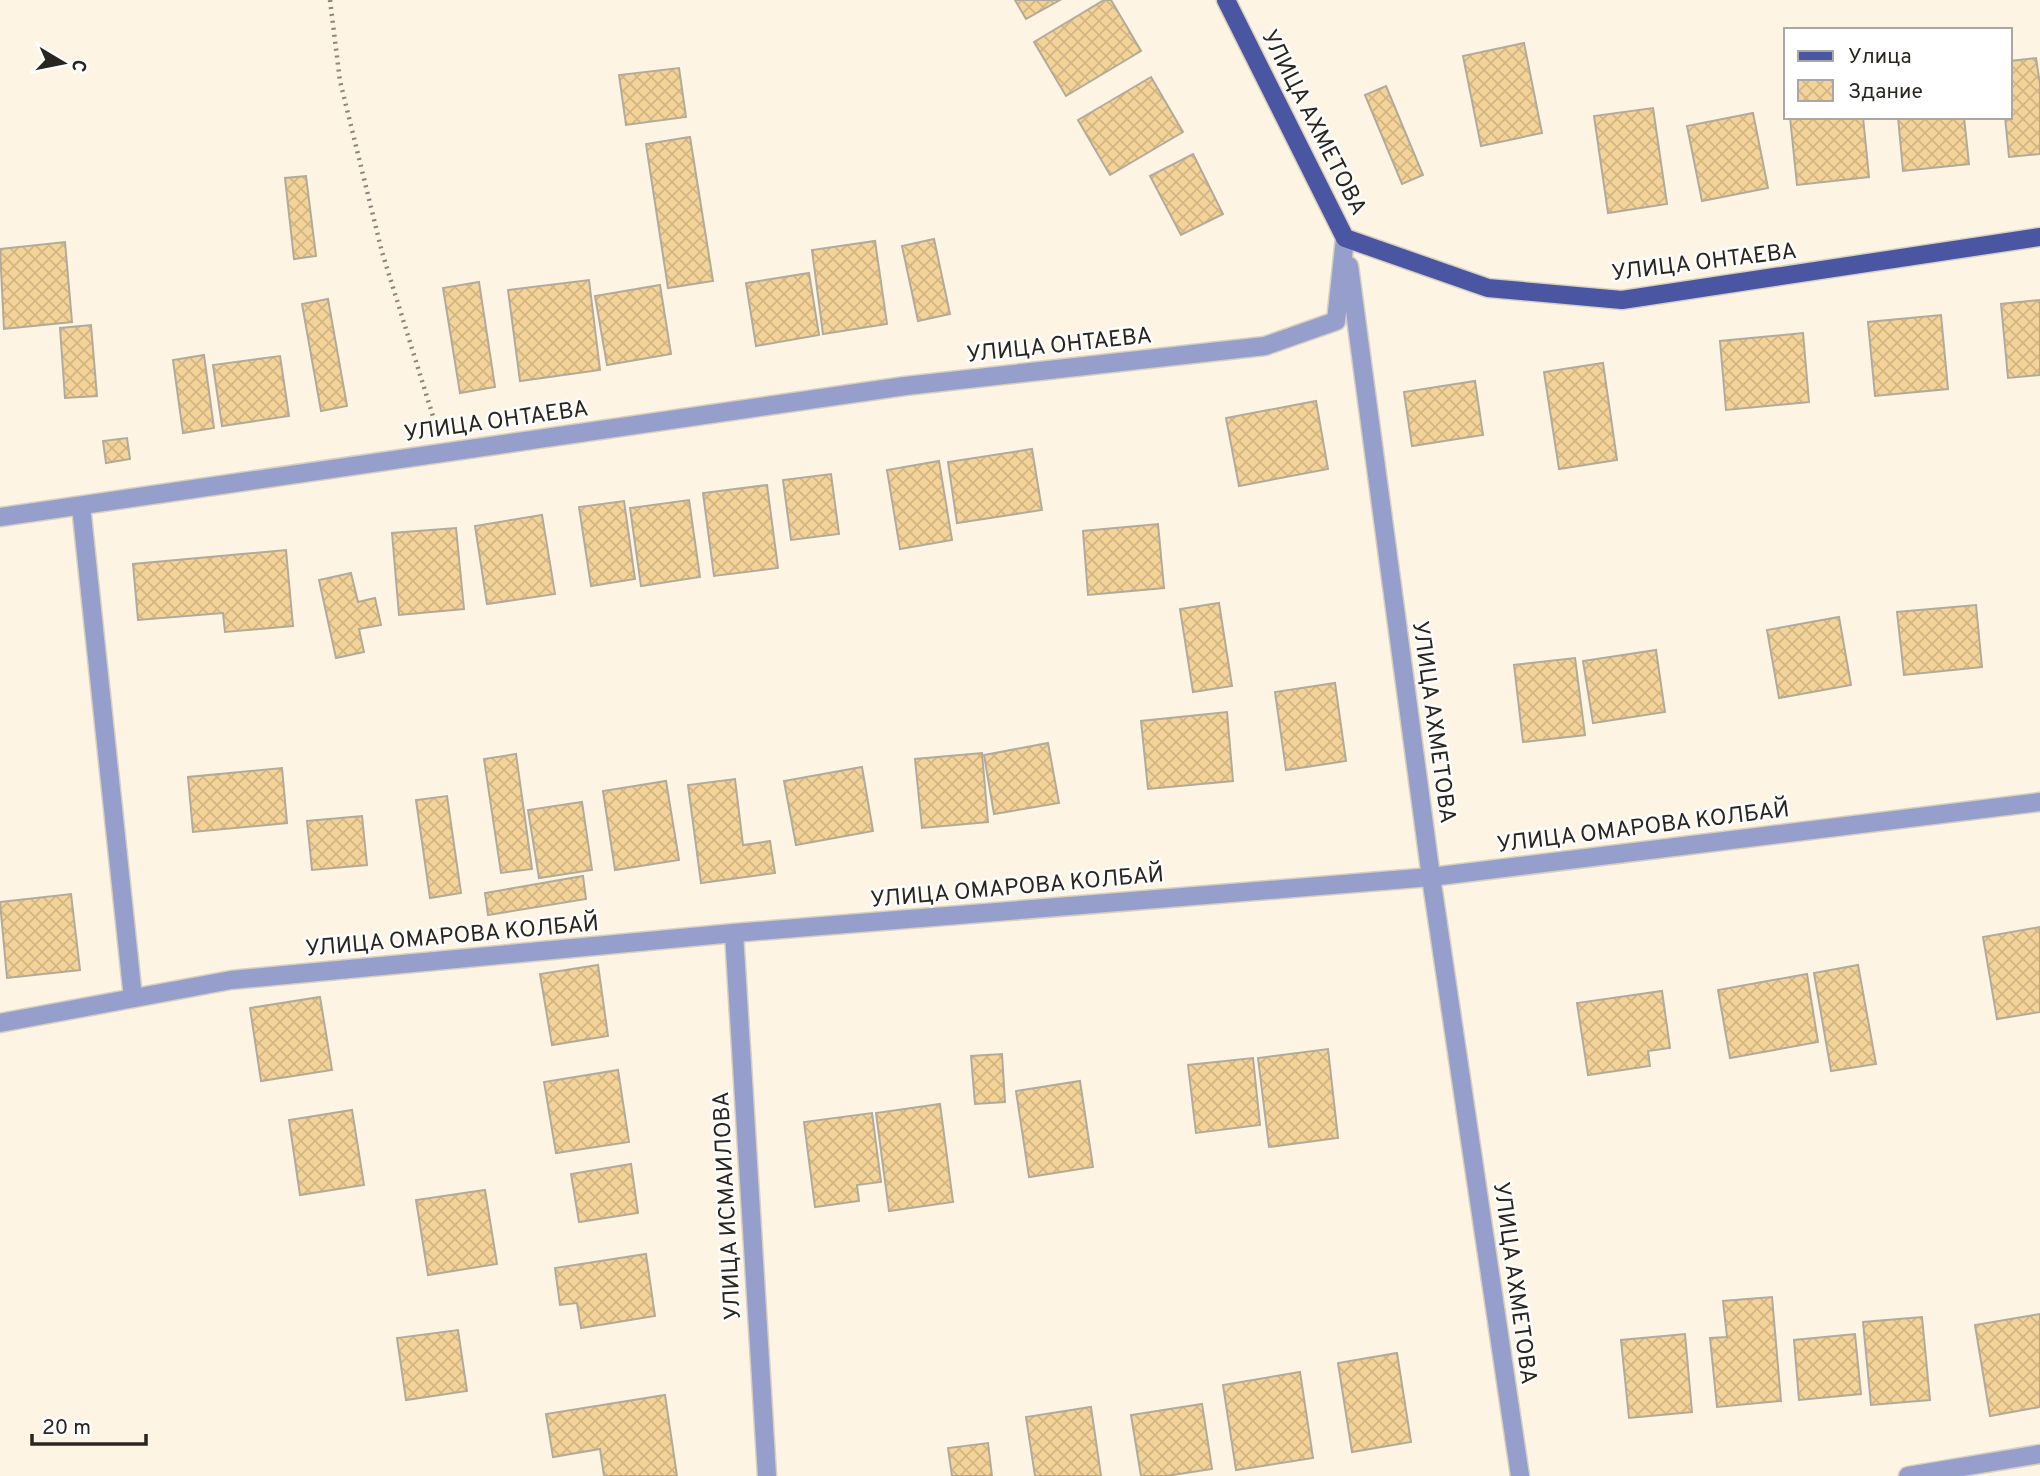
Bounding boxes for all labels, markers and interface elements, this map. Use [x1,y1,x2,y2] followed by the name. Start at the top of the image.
[1254,26,1372,221] street label: УЛИЦА АХМЕТОВА
[28,28,98,98] north arrow
[1784,28,2012,119] legend
[1848,44,1912,71] text: Улица
[65,58,91,74] text: С
[1848,79,1923,106] text: Здание
[1610,238,1798,289] street label: УЛИЦА ОНТАЕВА
[965,322,1153,371] street label: УЛИЦА ОНТАЕВА
[402,395,591,450] street label: УЛИЦА ОНТАЕВА
[1404,619,1461,825] street label: УЛИЦА АХМЕТОВА
[1495,794,1791,861] street label: УЛИЦА ОМАРОВА КОЛБАЙ
[869,859,1165,916] street label: УЛИЦА ОМАРОВА КОЛБАЙ
[304,908,600,965] street label: УЛИЦА ОМАРОВА КОЛБАЙ
[708,1091,749,1321] street label: УЛИЦА ИСМАИЛОВА
[1485,1180,1542,1386] street label: УЛИЦА АХМЕТОВА
[32,1402,145,1446] scale bar
[42,1415,91,1442] text: 20 m

